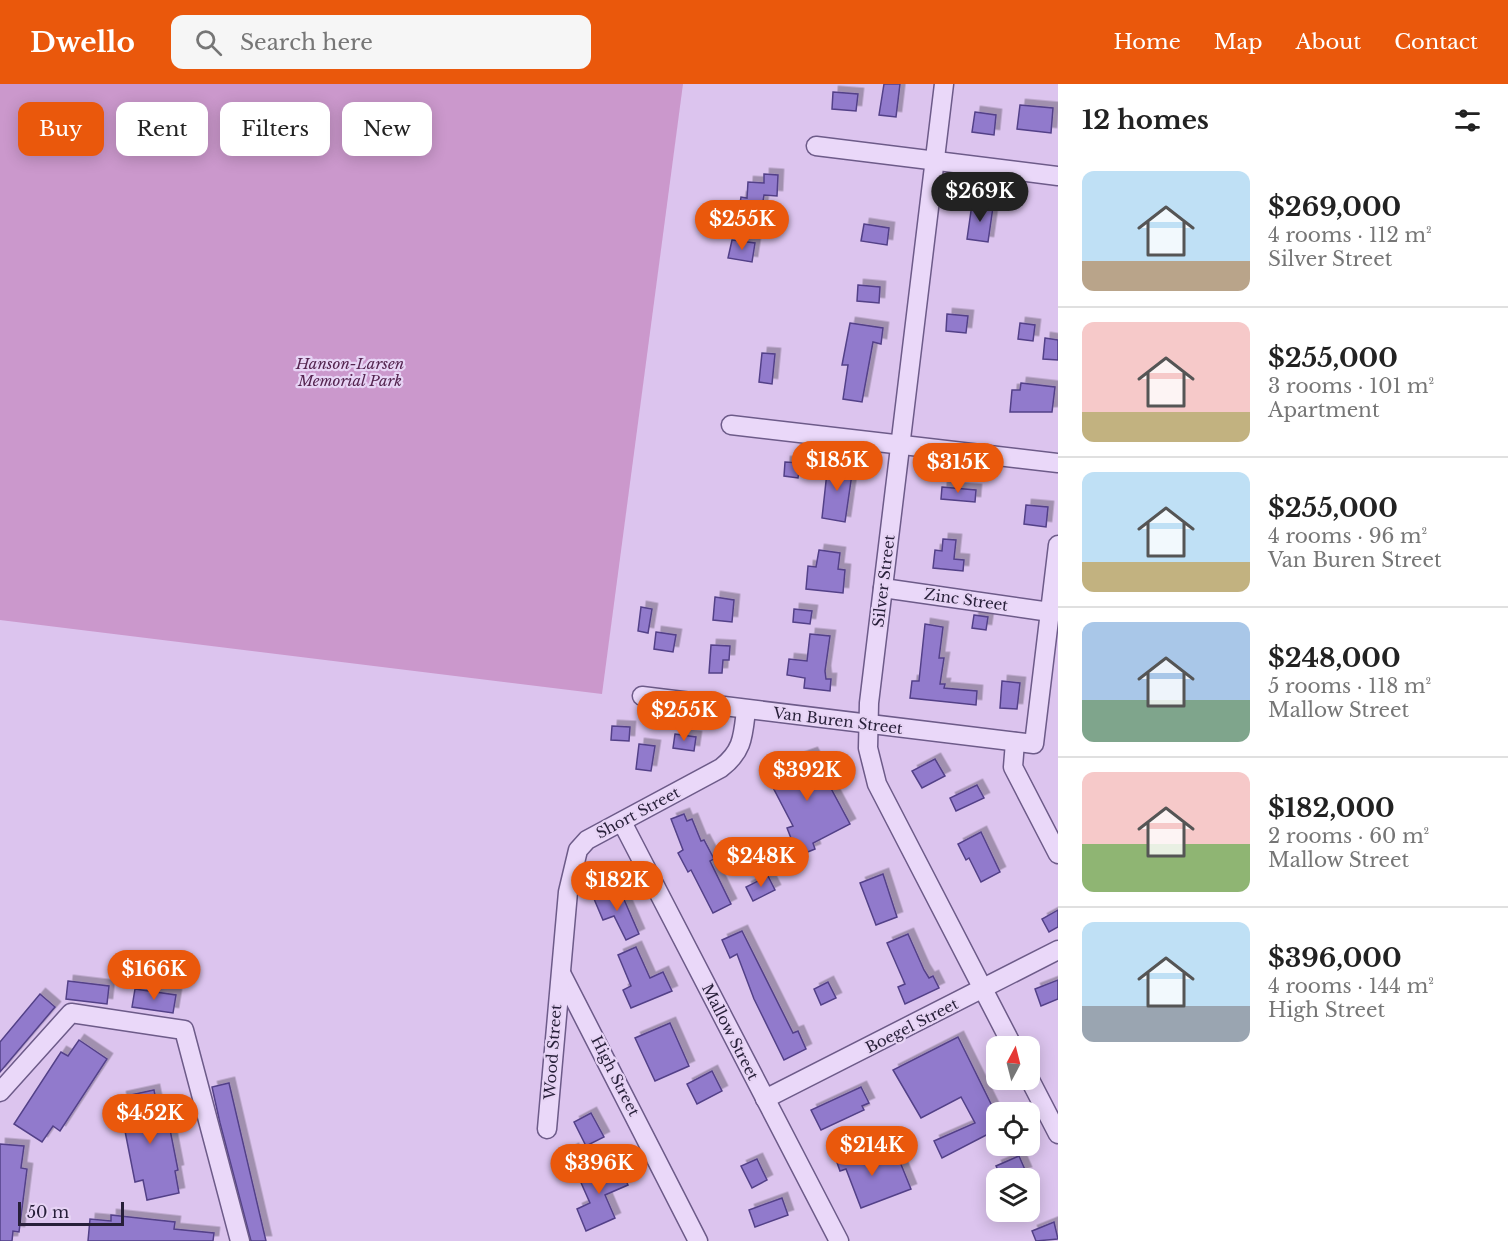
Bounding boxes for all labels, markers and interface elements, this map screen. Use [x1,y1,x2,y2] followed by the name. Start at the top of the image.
[171,15,591,69] search box
[30,25,135,60] text: Dwello
[192,26,225,59] icon: search
[240,29,373,56] text: Search here
[1114,29,1181,55] text: Home
[1214,29,1262,55] text: Map
[1295,29,1361,55] text: About
[1394,29,1478,55] text: Contact
[18,102,104,156] chip: Buy
[116,102,208,156] chip: Rent
[220,102,330,156] chip: Filters
[342,102,432,156] chip: New
[1082,104,1209,136] text: 12 homes
[1451,104,1484,137] icon: filters
[938,172,1022,223] pin: $269K
[945,179,1015,203] text: $269K
[1268,191,1401,223] text: $269,000
[1130,195,1202,267] icon: home
[700,200,784,251] pin: $255K
[709,207,775,231] text: $255K
[1268,223,1432,247] text: 4 rooms · 112 m²
[1268,247,1392,271] text: Silver Street
[1268,342,1398,374] text: $255,000
[1130,346,1202,418] icon: home
[295,354,404,390] park label: Hanson-Larsen Memorial Park
[1268,374,1434,398] text: 3 rooms · 101 m²
[1268,398,1379,422] text: Apartment
[795,441,879,492] pin: $185K
[916,443,1000,494] pin: $315K
[806,448,868,472] text: $185K
[927,450,989,474] text: $315K
[1268,492,1398,524] text: $255,000
[1130,496,1202,568] icon: home
[1268,524,1427,548] text: 4 rooms · 96 m²
[868,533,899,628] street label: Silver Street
[1268,548,1441,572] text: Van Buren Street
[923,584,1010,615] street label: Zinc Street
[1268,642,1401,674] text: $248,000
[1130,646,1202,718] icon: home
[1268,674,1431,698] text: 5 rooms · 118 m²
[642,691,726,742] pin: $255K
[651,698,717,722] text: $255K
[1268,698,1409,722] text: Mallow Street
[771,703,904,738] street label: Van Buren Street
[765,751,849,802] pin: $392K
[773,758,841,782] text: $392K
[593,782,683,843] street label: Short Street
[1268,792,1395,824] text: $182,000
[1130,796,1202,868] icon: home
[1268,824,1429,848] text: 2 rooms · 60 m²
[719,837,803,888] pin: $248K
[727,844,795,868] text: $248K
[1268,848,1409,872] text: Mallow Street
[575,861,659,912] pin: $182K
[585,868,649,892] text: $182K
[1268,942,1402,974] text: $396,000
[1130,946,1202,1018] icon: home
[112,950,196,1001] pin: $166K
[122,957,187,981] text: $166K
[1268,974,1434,998] text: 4 rooms · 144 m²
[698,980,763,1083] street label: Mallow Street
[862,994,962,1057] street label: Boegel Street
[1268,998,1385,1022] text: High Street
[540,1003,565,1101] street label: Wood Street
[587,1032,644,1119] street label: High Street
[986,1036,1040,1090] north arrow
[986,1036,1040,1222] map controls
[108,1094,192,1145] pin: $452K
[116,1101,184,1125] text: $452K
[986,1102,1040,1156] button: locate
[830,1126,914,1177] pin: $214K
[840,1133,904,1157] text: $214K
[557,1144,641,1195] pin: $396K
[564,1151,634,1175] text: $396K
[986,1168,1040,1222] button: layers
[18,1199,124,1226] scale bar
[27,1202,69,1222] text: 50 m

